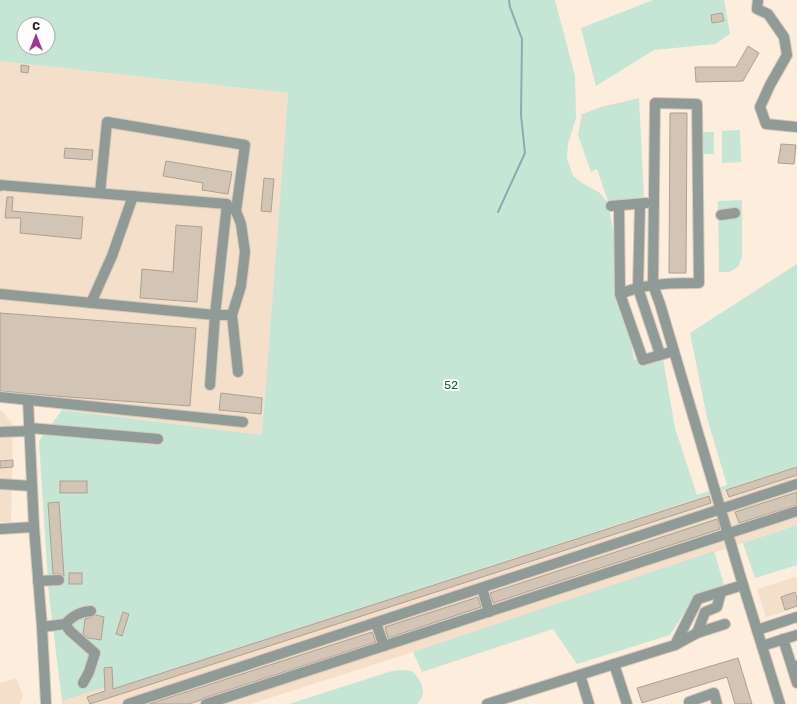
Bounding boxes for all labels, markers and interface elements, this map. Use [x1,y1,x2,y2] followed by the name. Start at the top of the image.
[16,16,56,56] north arrow
[32,20,40,33] text: С
[444,378,458,392] park label: 52

